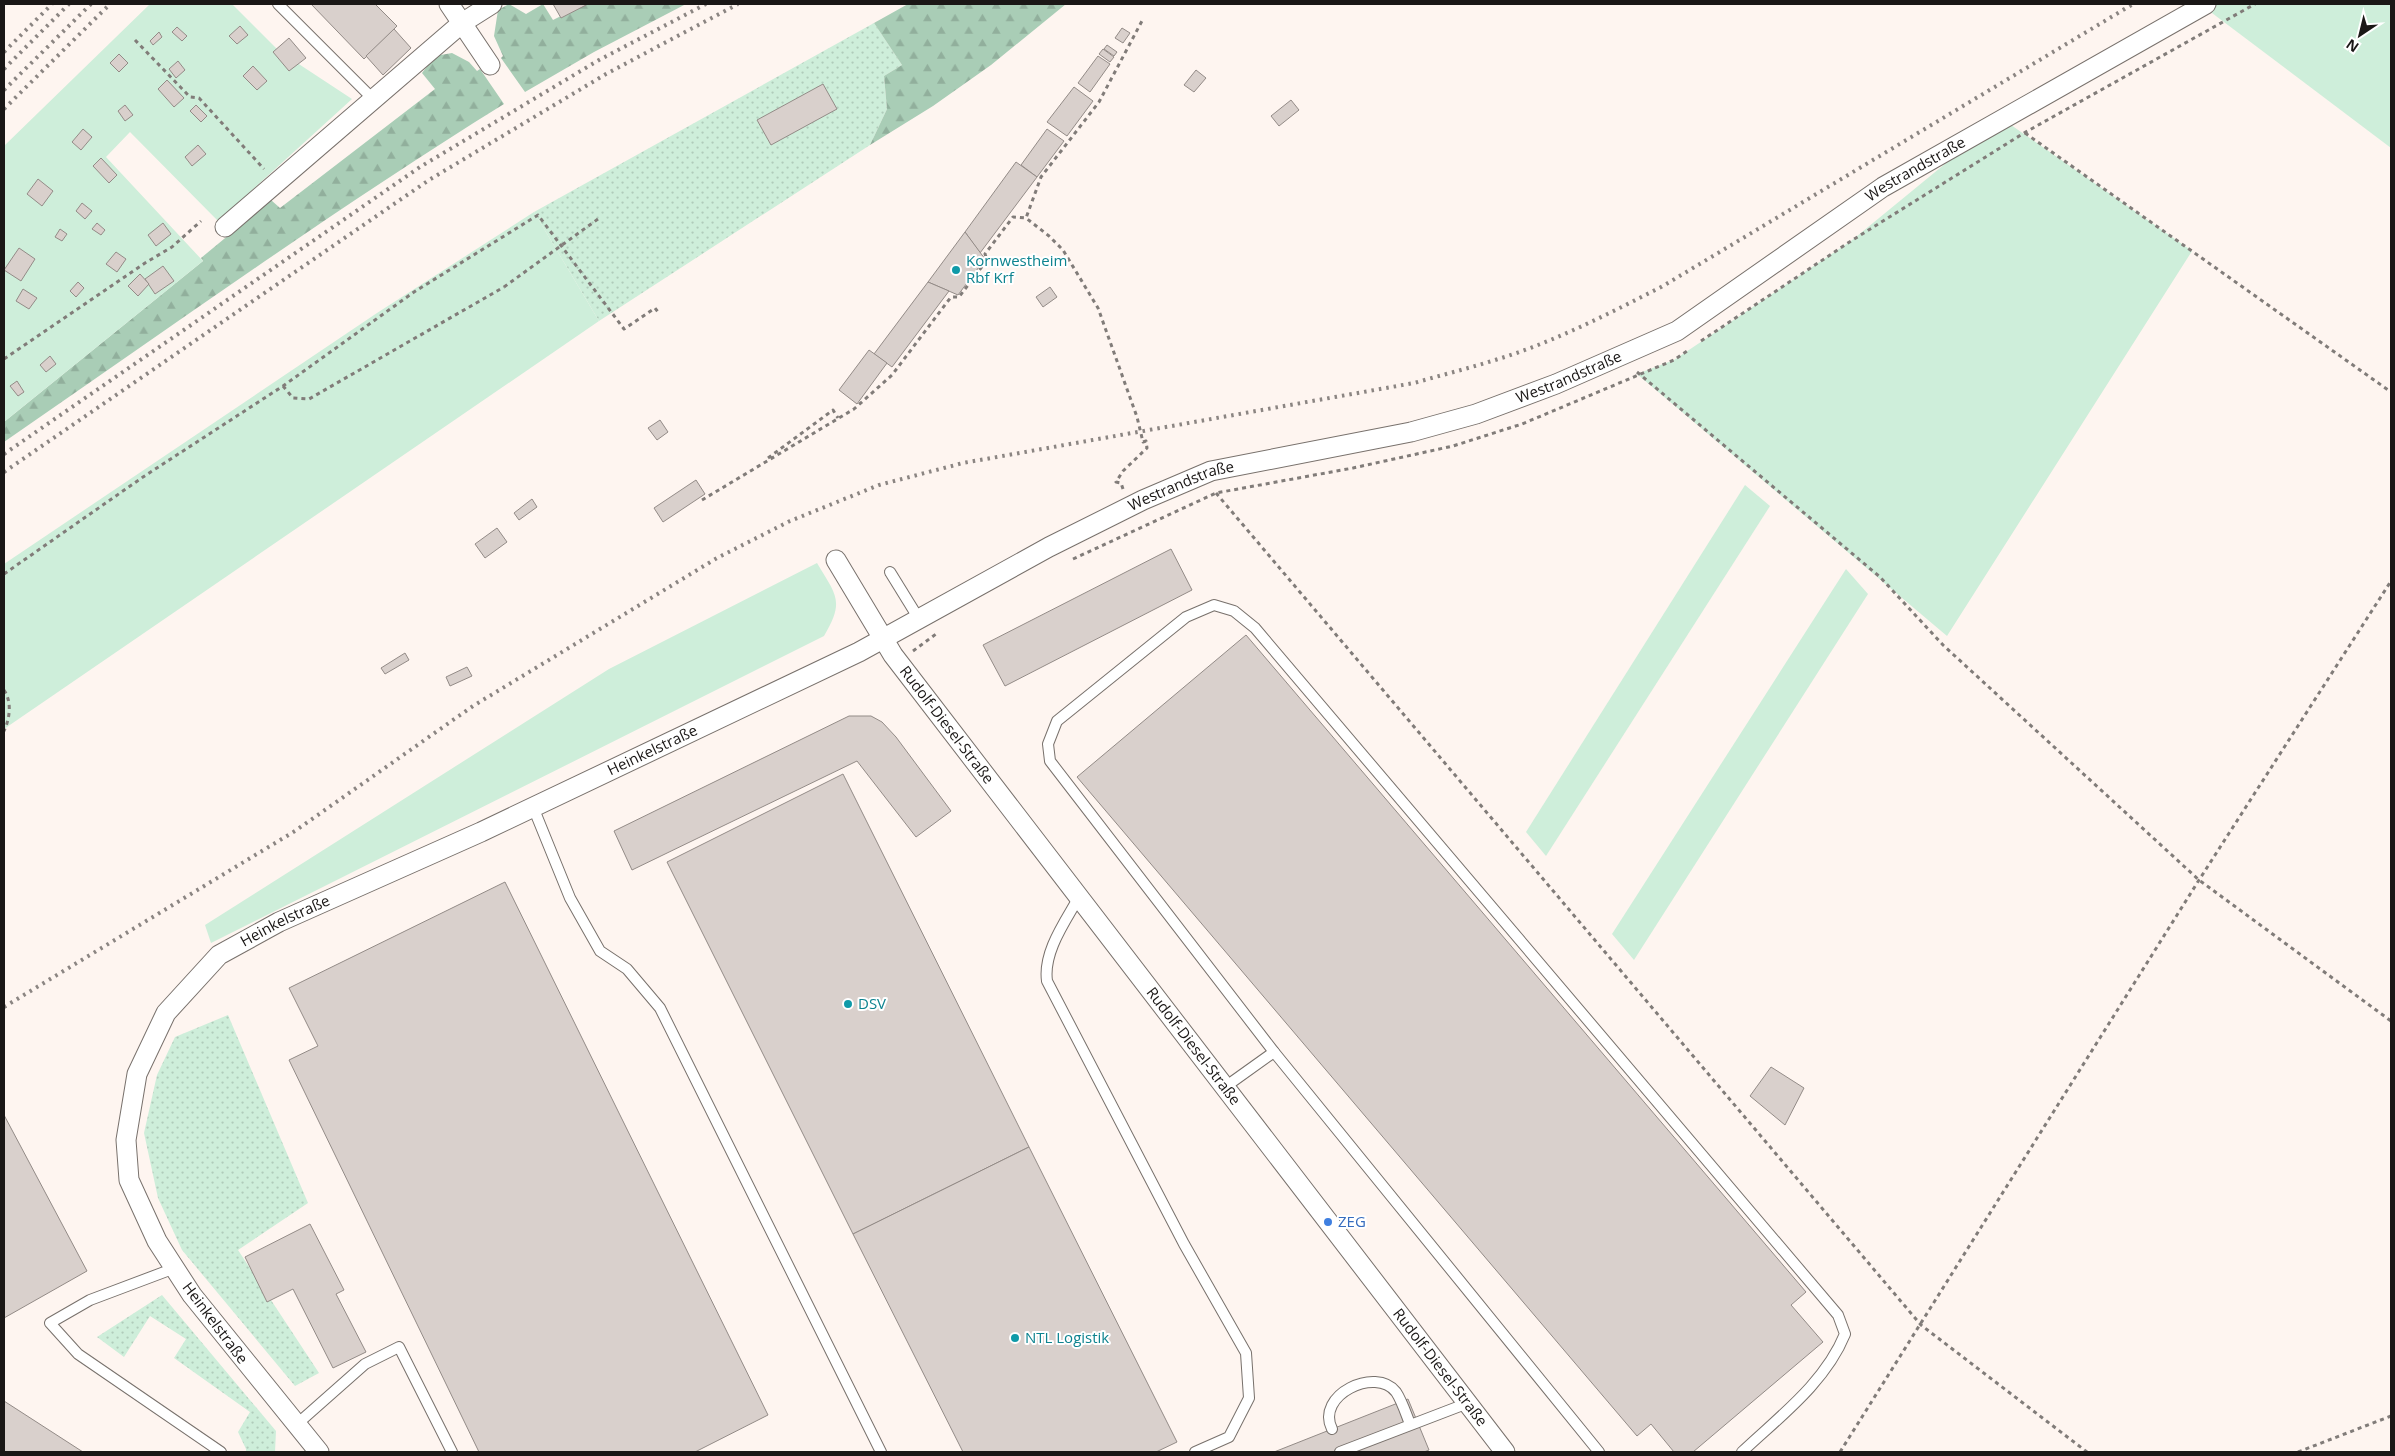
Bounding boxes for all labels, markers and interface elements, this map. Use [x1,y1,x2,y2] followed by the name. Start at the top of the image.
[2335,10,2385,60] north arrow
[2342,35,2362,57] text: N
[1861,131,1969,205] street label: Westrandstraße
[966,250,1067,287] place label: Kornwestheim Rbf Krf
[950,264,962,276] marker: Kornwestheim Rbf Krf
[1513,346,1624,407] street label: Westrandstraße
[1124,456,1236,515] street label: Westrandstraße
[896,661,999,787] street label: Rudolf-Diesel-Straße
[604,720,700,779] street label: Heinkelstraße
[236,890,333,950] street label: Heinkelstraße
[1143,983,1246,1109] street label: Rudolf-Diesel-Straße
[858,993,886,1013] place label: DSV
[842,998,854,1010] marker: DSV
[1338,1211,1366,1231] place label: ZEG
[1322,1216,1334,1228] marker: ZEG
[179,1278,253,1367] street label: Heinkelstraße
[1389,1304,1492,1430] street label: Rudolf-Diesel-Straße
[1025,1327,1109,1347] place label: NTL Logistik
[1009,1332,1021,1344] marker: NTL Logistik

